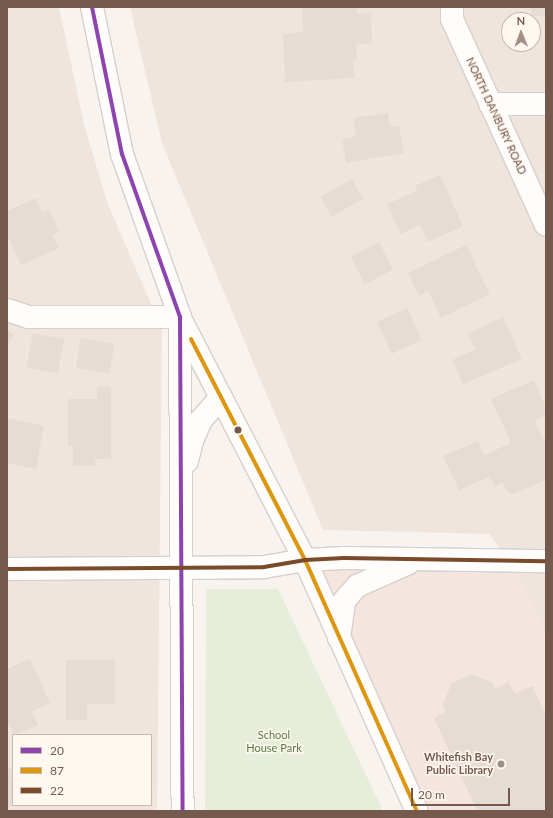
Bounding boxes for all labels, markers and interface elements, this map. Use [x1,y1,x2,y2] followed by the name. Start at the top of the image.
[501,12,541,52] north arrow
[516,14,525,27] text: N
[463,55,529,177] street label: NORTH DANBURY ROAD
[233,425,243,435] unlabelled marker
[246,729,302,755] park label: School House Park
[12,734,152,806] legend
[50,743,64,758] text: 20
[424,751,493,777] place label: Whitefish Bay Public Library
[496,759,506,769] marker: Whitefish Bay Public Library
[50,763,64,778] text: 87
[413,780,512,806] scale bar
[50,783,64,798] text: 22
[418,787,445,802] text: 20 m

